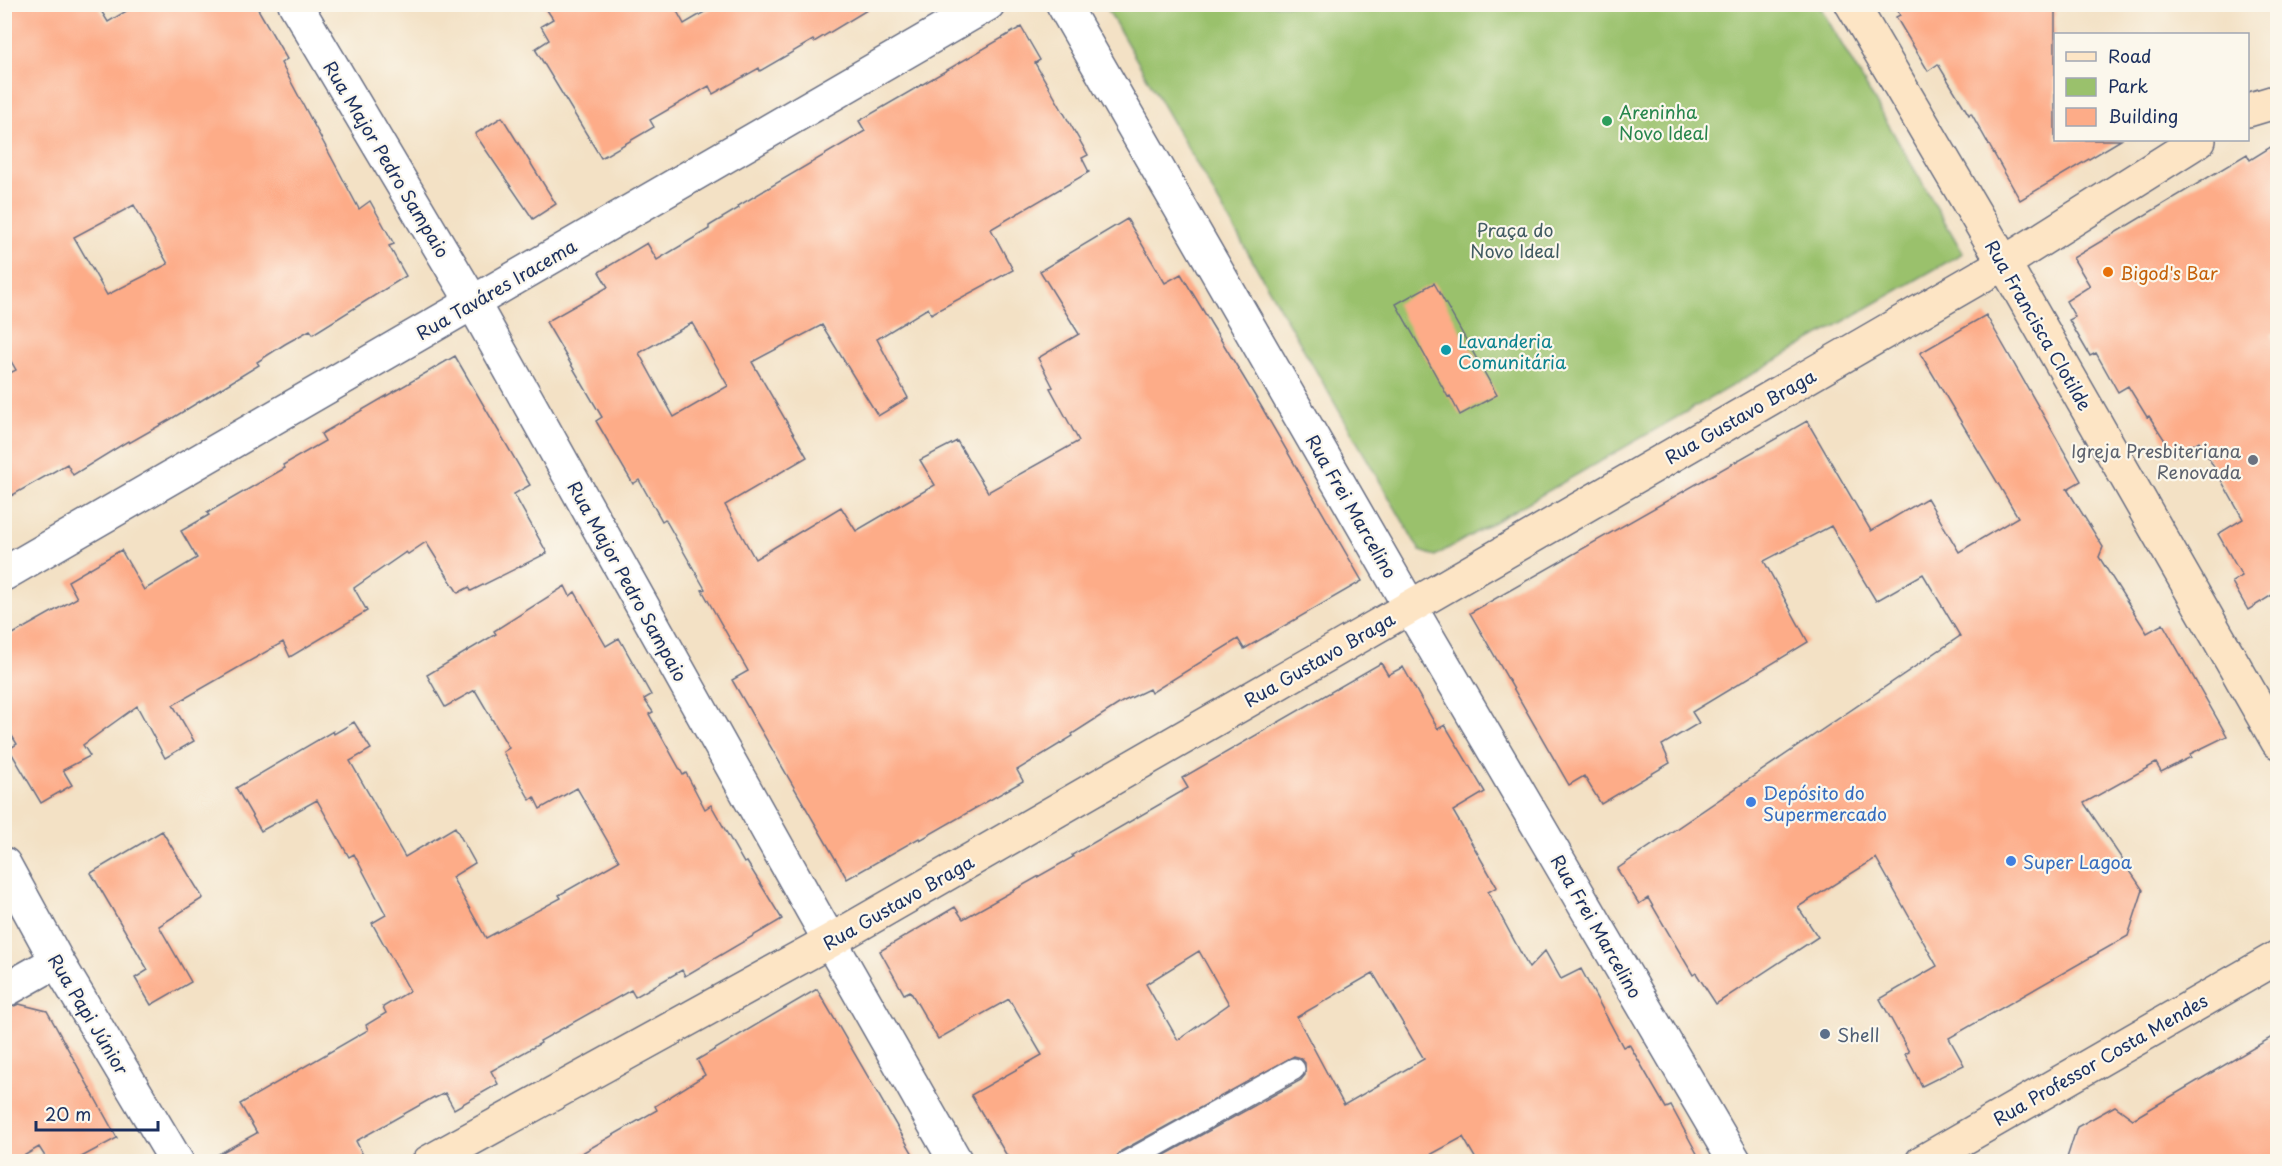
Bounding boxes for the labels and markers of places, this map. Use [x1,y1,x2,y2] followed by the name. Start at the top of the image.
[1619,98,1709,146] place label: Areninha Novo Ideal
[1600,114,1614,128] marker: Areninha Novo Ideal
[2120,259,2219,286] place label: Bigod's Bar
[2101,265,2115,279] marker: Bigod's Bar
[1458,327,1567,375] place label: Lavanderia Comunitária
[1439,343,1453,357] marker: Lavanderia Comunitária
[2071,437,2242,485] place label: Igreja Presbiteriana Renovada
[2246,453,2260,467] marker: Igreja Presbiteriana Renovada
[1763,779,1887,827] place label: Depósito do Supermercado
[1744,795,1758,809] marker: Depósito do Supermercado
[2023,848,2133,875] place label: Super Lagoa
[2004,854,2018,868] marker: Super Lagoa
[1837,1021,1879,1048] place label: Shell
[1818,1027,1832,1041] marker: Shell

